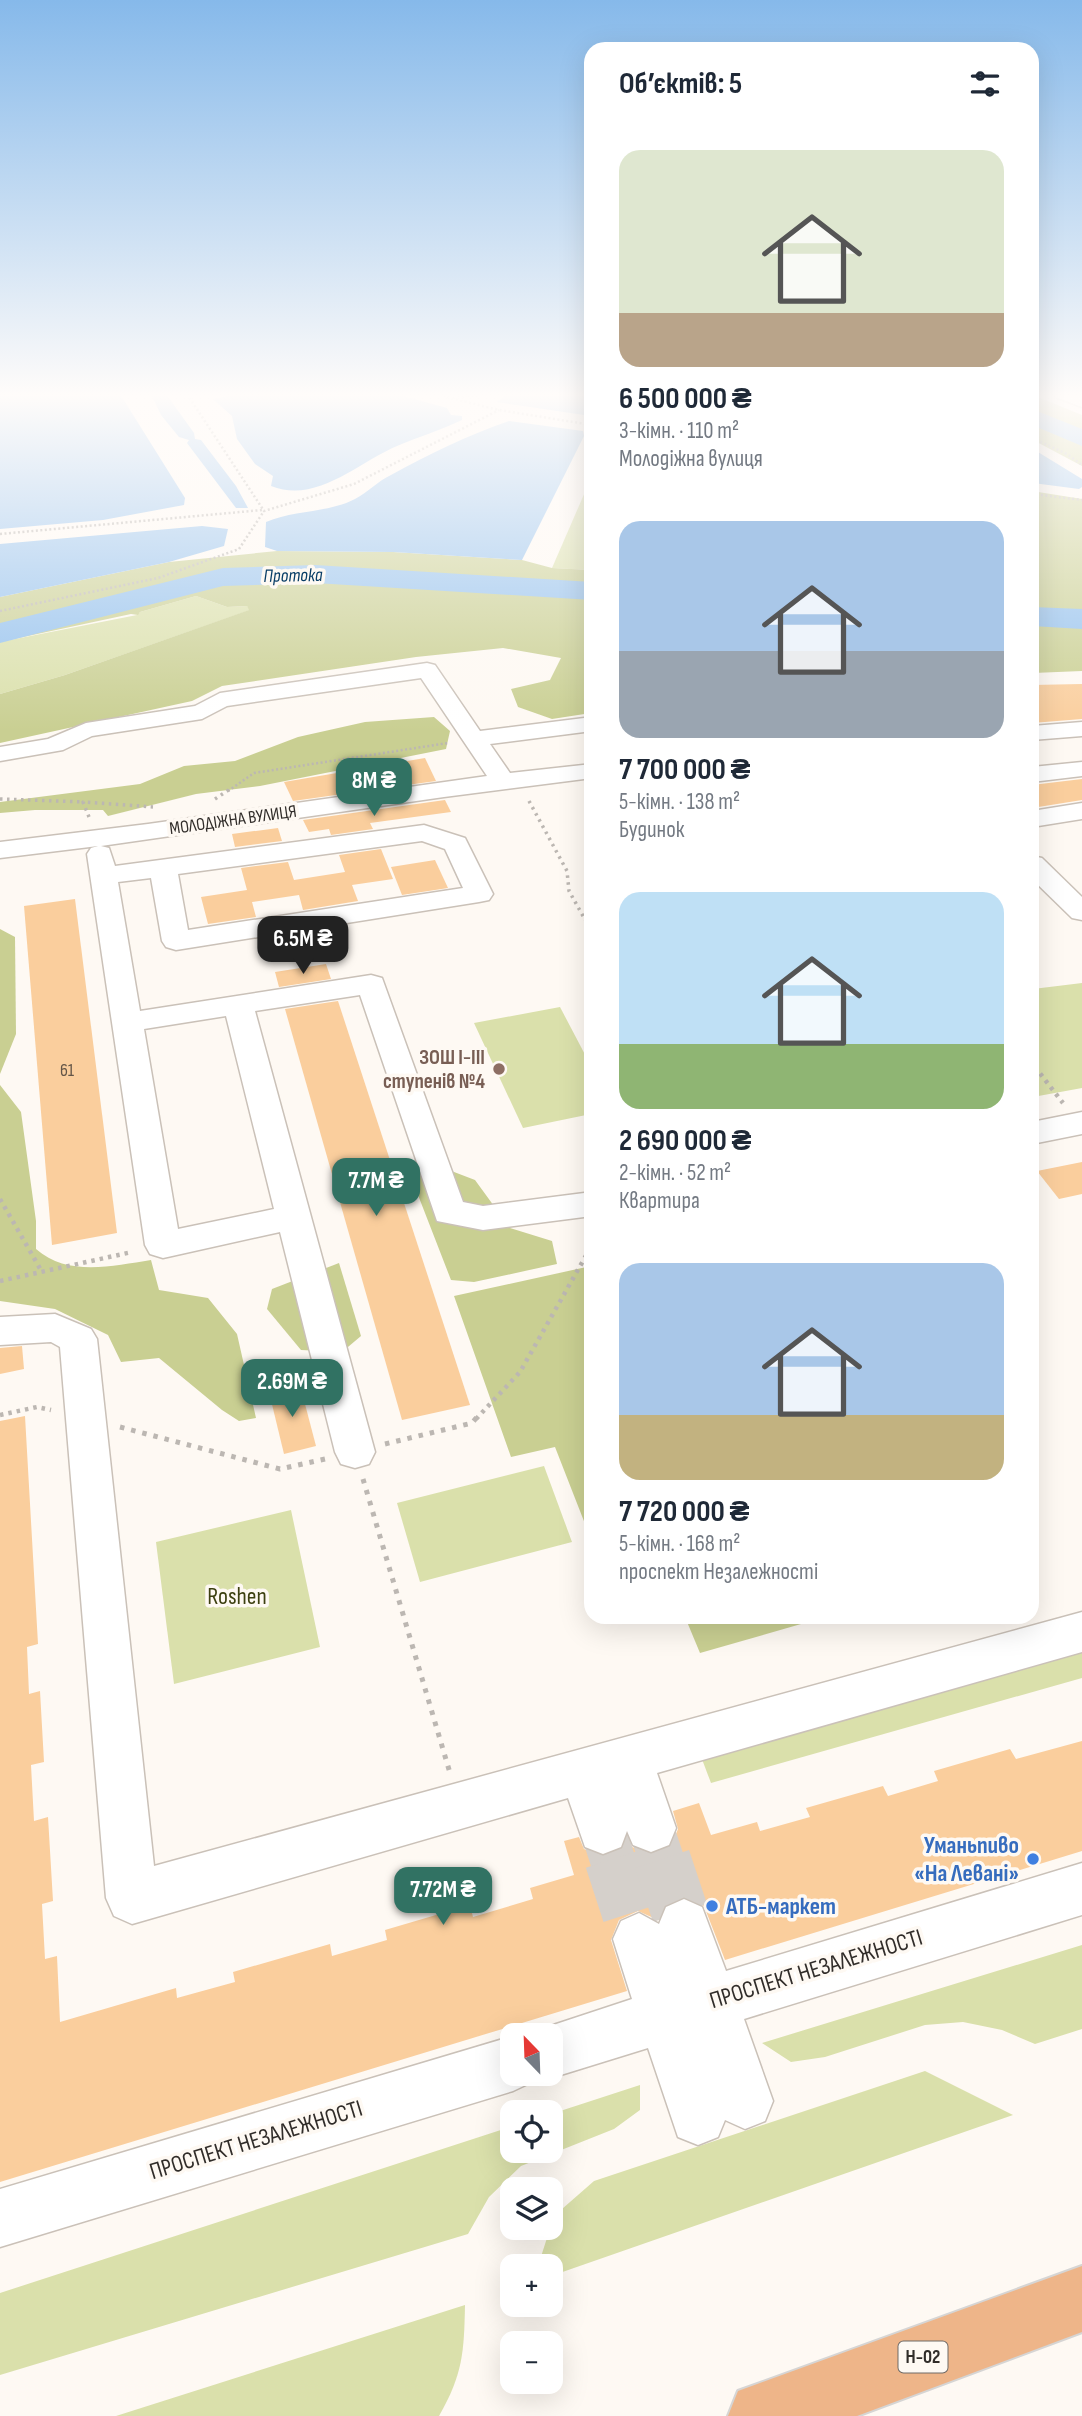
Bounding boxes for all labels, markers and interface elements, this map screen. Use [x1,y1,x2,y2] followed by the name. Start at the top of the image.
[966,65,1004,103] icon: filters
[619,66,742,102] text: Об’єктів: 5
[749,196,875,322] icon: home
[619,381,752,417] text: 6 500 000 ₴
[619,417,739,445] text: 3-кімн. · 110 m²
[619,445,763,473] text: Молодіжна вулиця
[263,564,323,588] water label: Протока
[749,567,875,693] icon: home
[619,752,751,788] text: 7 700 000 ₴
[333,758,415,818] pin: 8M ₴
[352,767,396,795] text: 8M ₴
[619,788,740,816] text: 5-кімн. · 138 m²
[168,801,298,839] street label: МОЛОДІЖНА ВУЛИЦЯ
[619,816,684,844] text: Будинок
[246,916,360,976] pin: 6.5M ₴
[273,925,333,953] text: 6.5M ₴
[749,938,875,1064] icon: home
[383,1045,485,1094] place label: ЗОШ І-ІІІ ступенів №4
[60,1060,75,1081] house number: 61
[491,1061,507,1077] marker: ЗОШ І-ІІІ ступенів №4
[619,1123,752,1159] text: 2 690 000 ₴
[319,1158,433,1218] pin: 7.7M ₴
[619,1159,731,1187] text: 2-кімн. · 52 m²
[348,1167,404,1195] text: 7.7M ₴
[619,1187,700,1215] text: Квартира
[749,1309,875,1435] icon: home
[227,1360,357,1419] pin: 2.69M ₴
[257,1368,327,1396] text: 2.69M ₴
[619,1494,749,1530] text: 7 720 000 ₴
[619,1530,741,1558] text: 5-кімн. · 168 m²
[619,1558,818,1586] text: проспект Незалежності
[207,1582,267,1611] park label: Roshen
[914,1831,1019,1888] place label: Уманьпиво «На Левані»
[1025,1851,1041,1867] marker: Уманьпиво «На Левані»
[378,1868,508,1927] pin: 7.72M ₴
[410,1876,476,1904] text: 7.72M ₴
[725,1892,836,1921] place label: АТБ-маркет
[704,1898,720,1914] marker: АТБ-маркет
[706,1923,926,2015] street label: ПРОСПЕКТ НЕЗАЛЕЖНОСТІ
[500,2023,564,2086] north arrow
[500,2023,563,2394] map controls
[146,2094,366,2186] street label: ПРОСПЕКТ НЕЗАЛЕЖНОСТІ
[500,2100,563,2163] button: locate
[500,2177,563,2240] button: layers
[500,2254,563,2317] button: +
[500,2331,563,2394] button: −
[898,2342,948,2372] road number: Н-02

